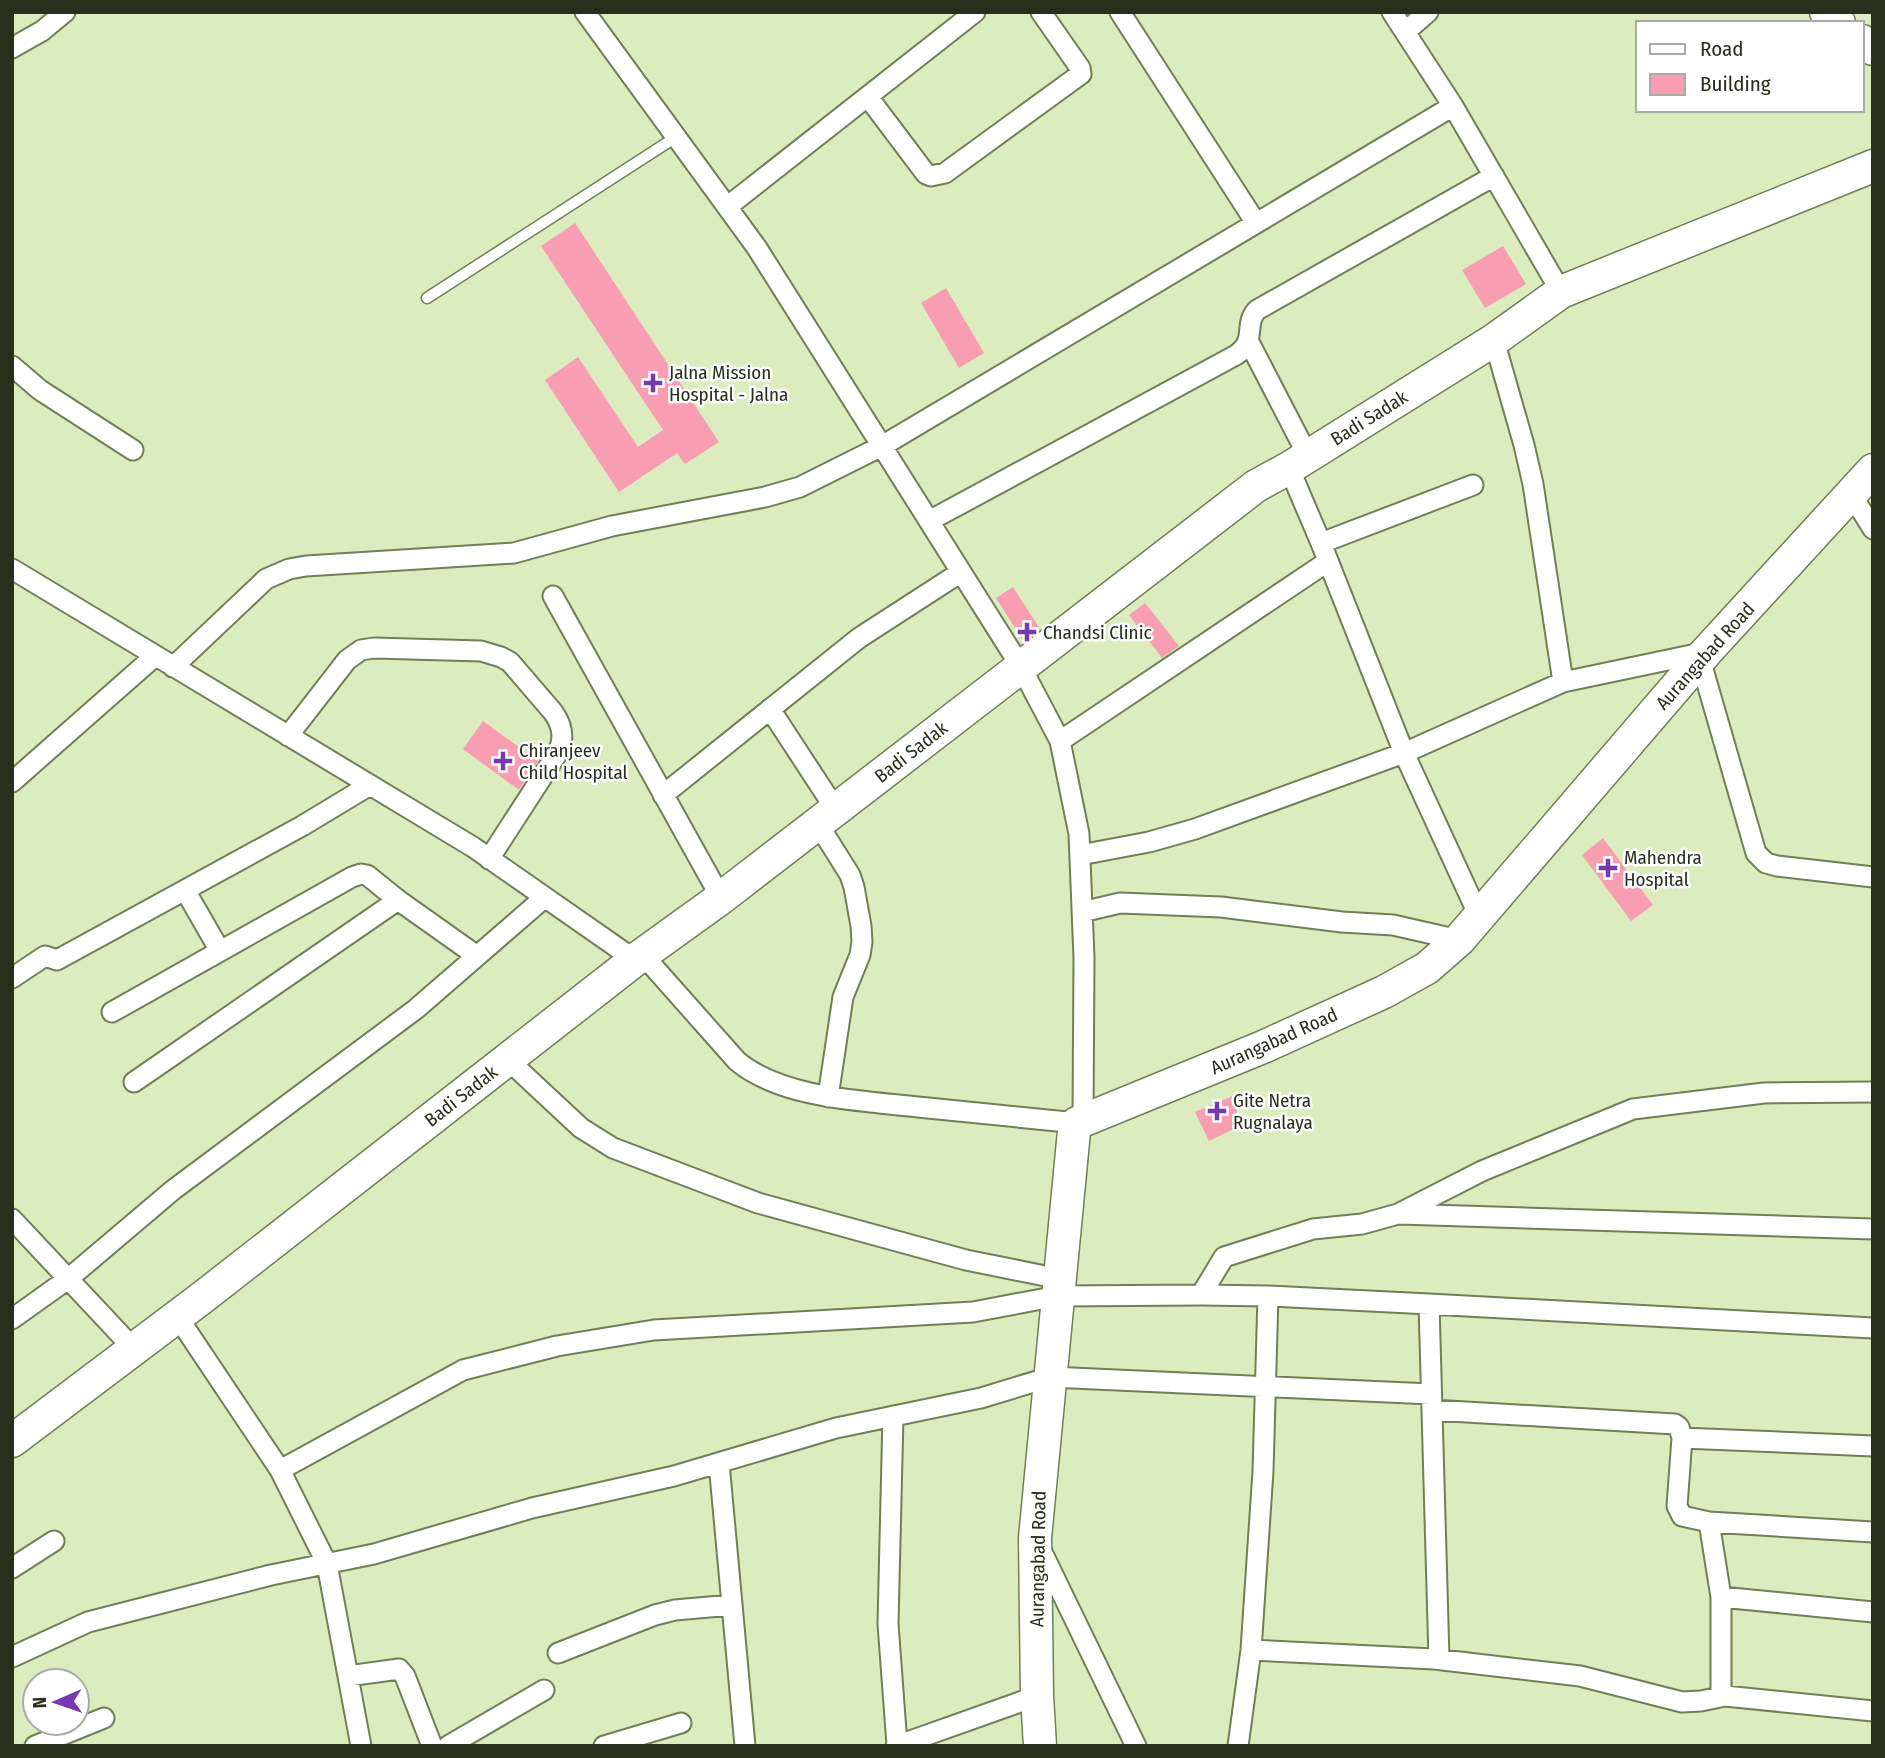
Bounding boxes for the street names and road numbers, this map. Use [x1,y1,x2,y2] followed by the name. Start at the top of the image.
[1326,385,1412,451] street label: Badi Sadak
[1651,598,1759,714] street label: Aurangabad Road
[870,716,952,788] street label: Badi Sadak
[1207,1003,1341,1079] street label: Aurangabad Road
[420,1060,502,1132] street label: Badi Sadak
[1025,1491,1051,1627] street label: Aurangabad Road

